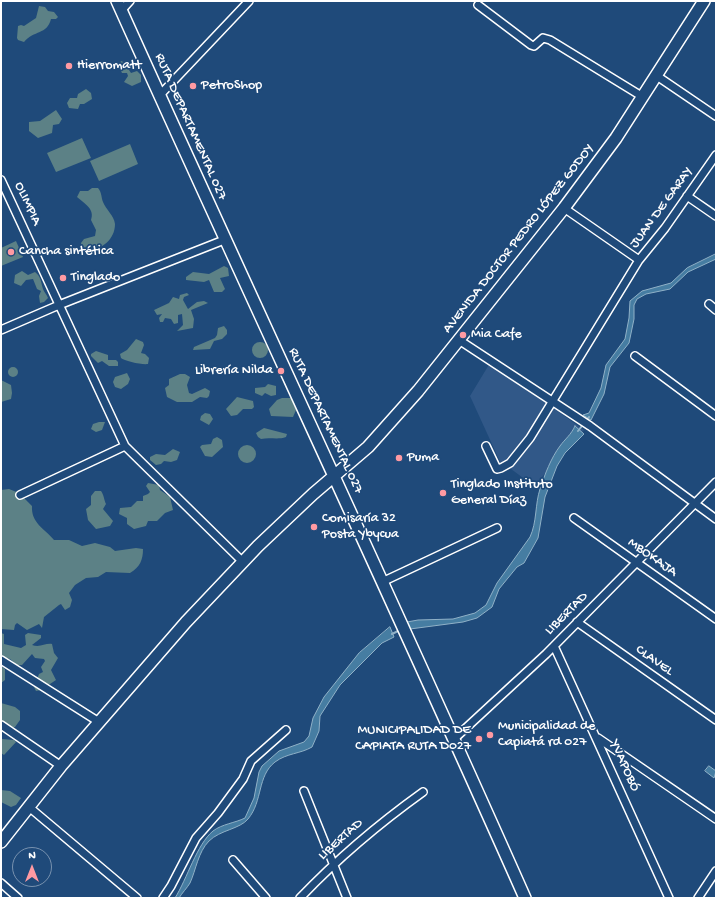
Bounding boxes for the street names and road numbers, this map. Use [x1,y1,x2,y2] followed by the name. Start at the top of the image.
[150,51,230,203] street label: RUTA DEPARTAMENTAL 027
[440,141,598,337] street label: AVENIDA DOCTOR PEDRO LÓPEZ GODOY
[627,164,697,252] street label: JUAN DE GARAY
[10,180,44,228] street label: OLIMPIA
[284,345,366,497] street label: RUTA DEPARTAMENTAL 027
[624,535,680,581] street label: MBOKAJA
[542,589,592,639] street label: LIBERTAD
[632,642,676,680] street label: CLAVEL
[605,738,643,794] street label: YVAPOBÓ
[315,816,367,864] street label: LIBERTAD

